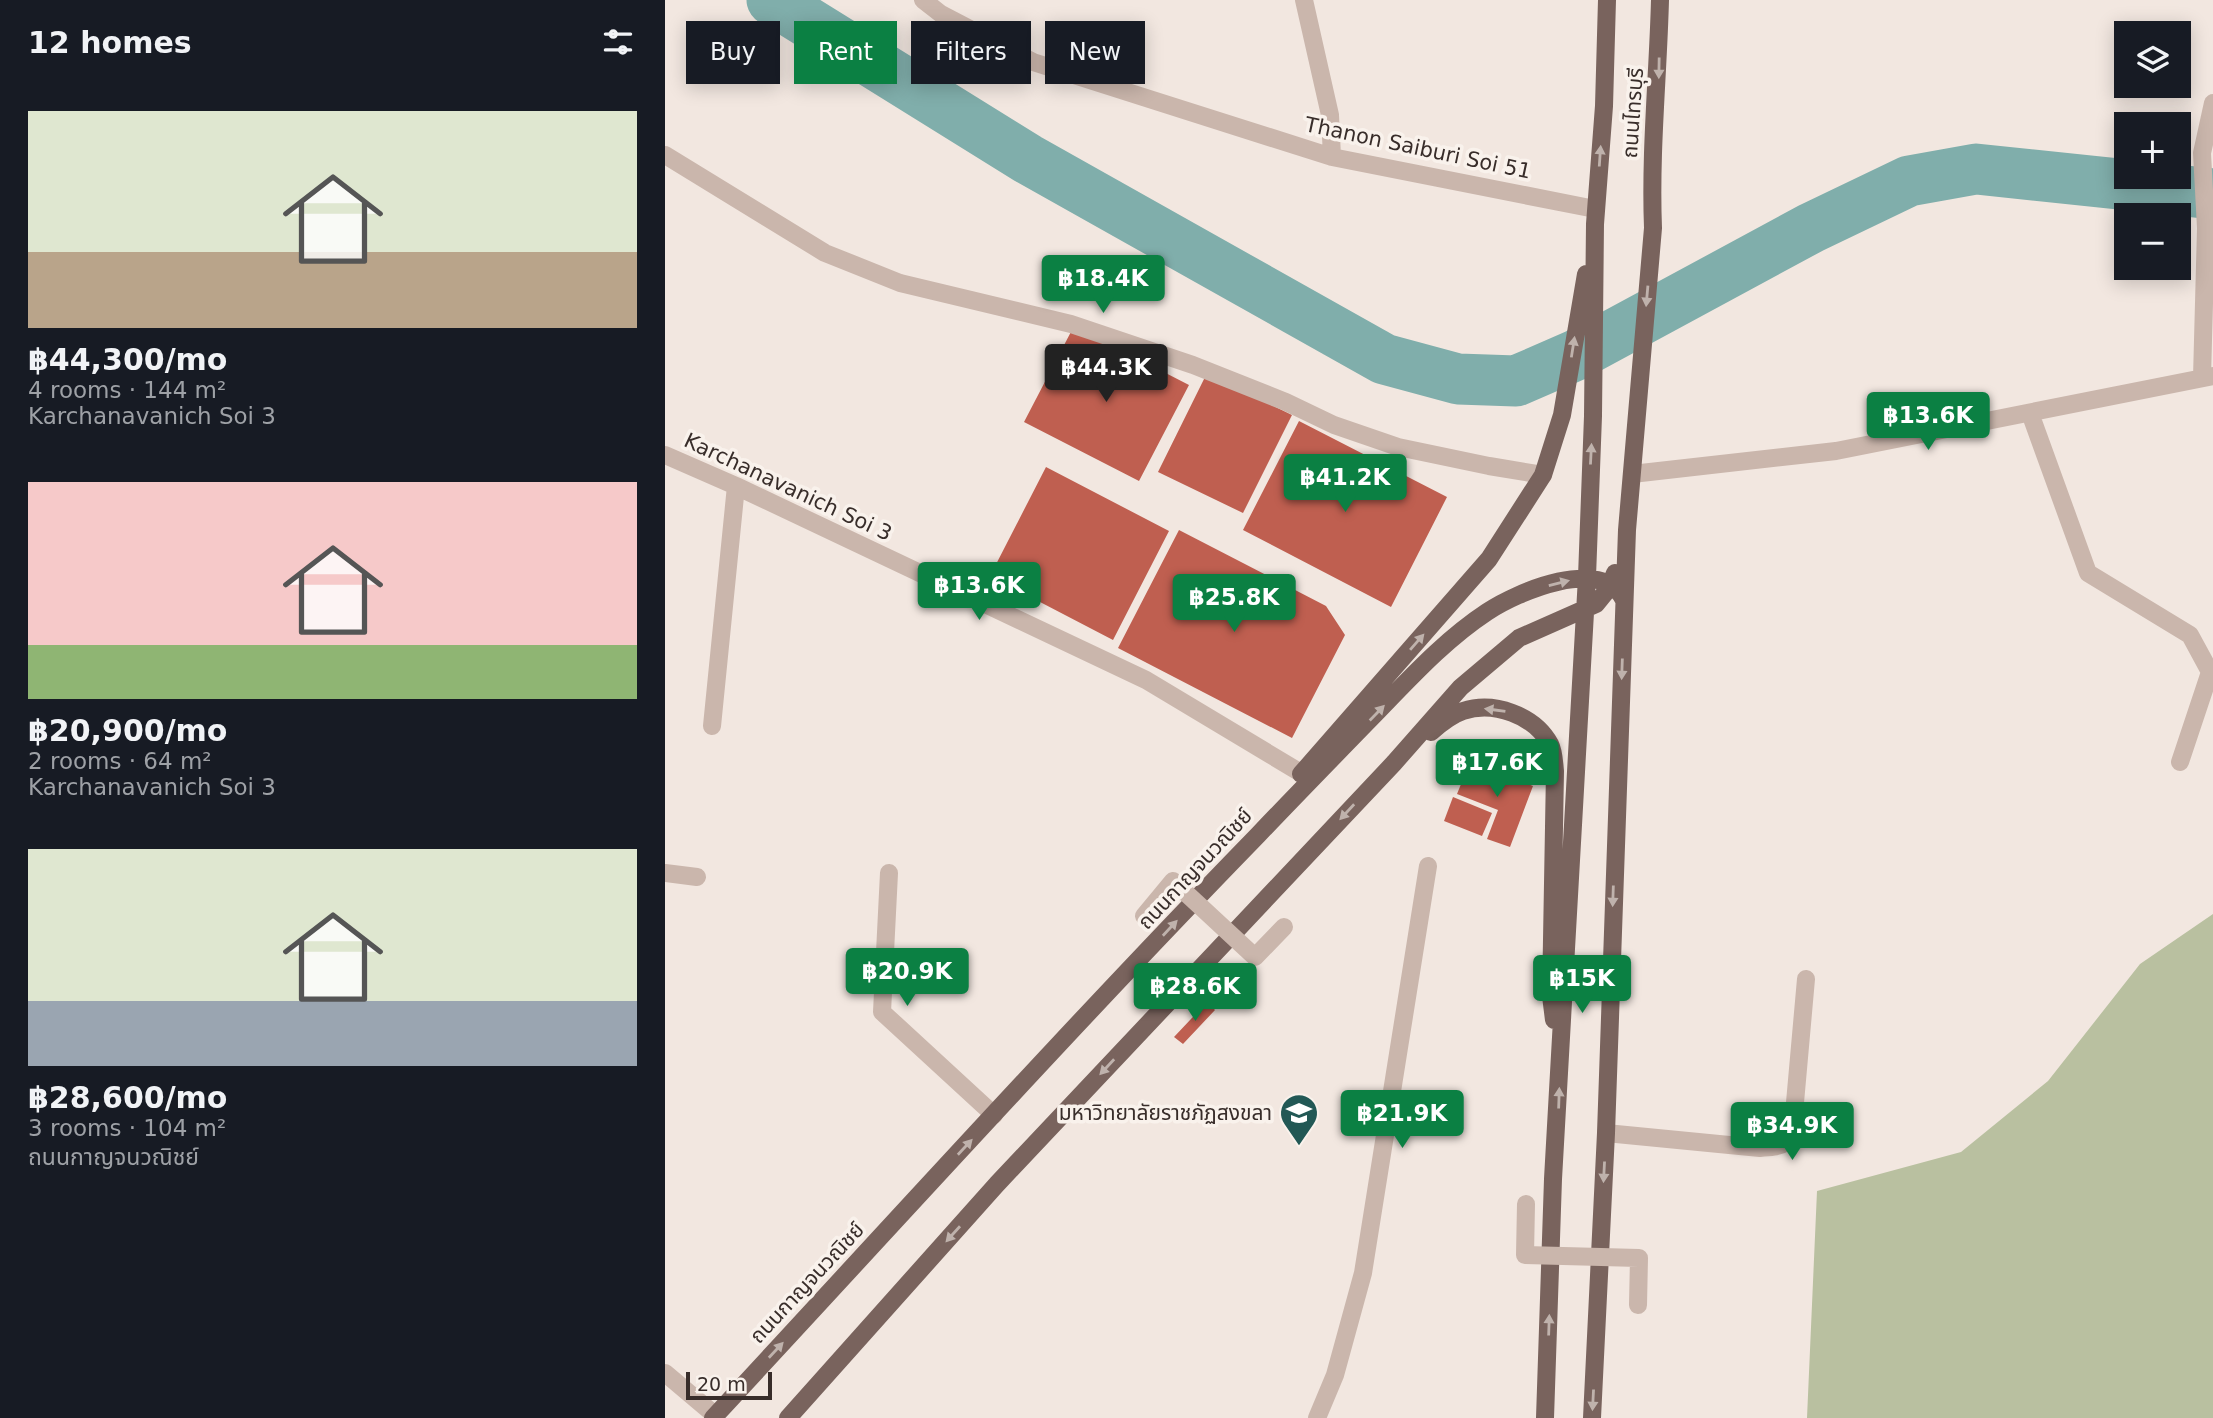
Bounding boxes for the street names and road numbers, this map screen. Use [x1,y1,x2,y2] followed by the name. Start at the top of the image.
[1618,67,1649,159] street label: ถนนไทรบุรี
[1302,112,1533,184] street label: Thanon Saiburi Soi 51
[680,428,896,546] street label: Karchanavanich Soi 3
[1133,804,1257,934] street label: ถนนกาญจนวณิชย์
[745,1218,869,1348] street label: ถนนกาญจนวณิชย์

